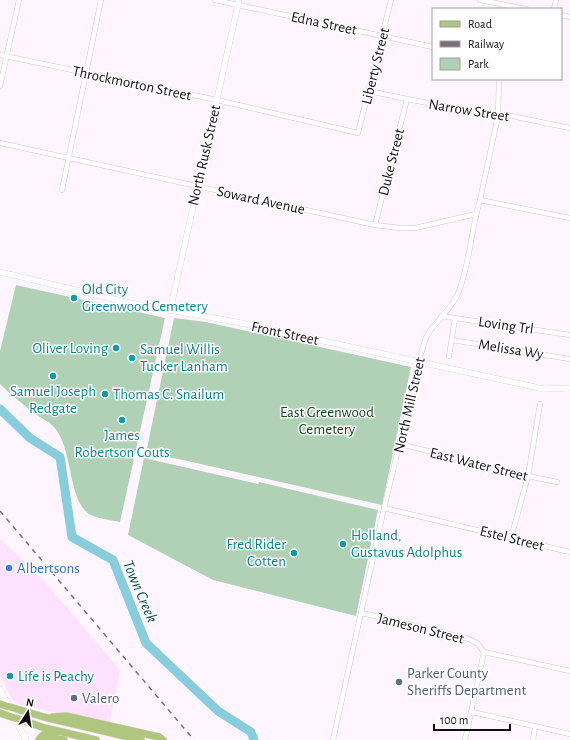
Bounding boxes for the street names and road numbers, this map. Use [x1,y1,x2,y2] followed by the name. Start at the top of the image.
[290,9,358,38] street label: Edna Street
[359,26,392,106] street label: Liberty Street
[71,64,193,103] street label: Throckmorton Street
[428,97,511,124] street label: Narrow Street
[186,103,223,207] street label: North Rusk Street
[376,127,407,197] street label: Duke Street
[216,184,306,217] street label: Soward Avenue
[477,314,535,337] street label: Loving Trl
[250,319,320,348] street label: Front Street
[477,337,545,362] street label: Melissa Wy
[391,356,428,454] street label: North Mill Street
[428,445,530,484] street label: East Water Street
[478,523,546,554] street label: Estel Street
[376,611,466,646] street label: Jameson Street

